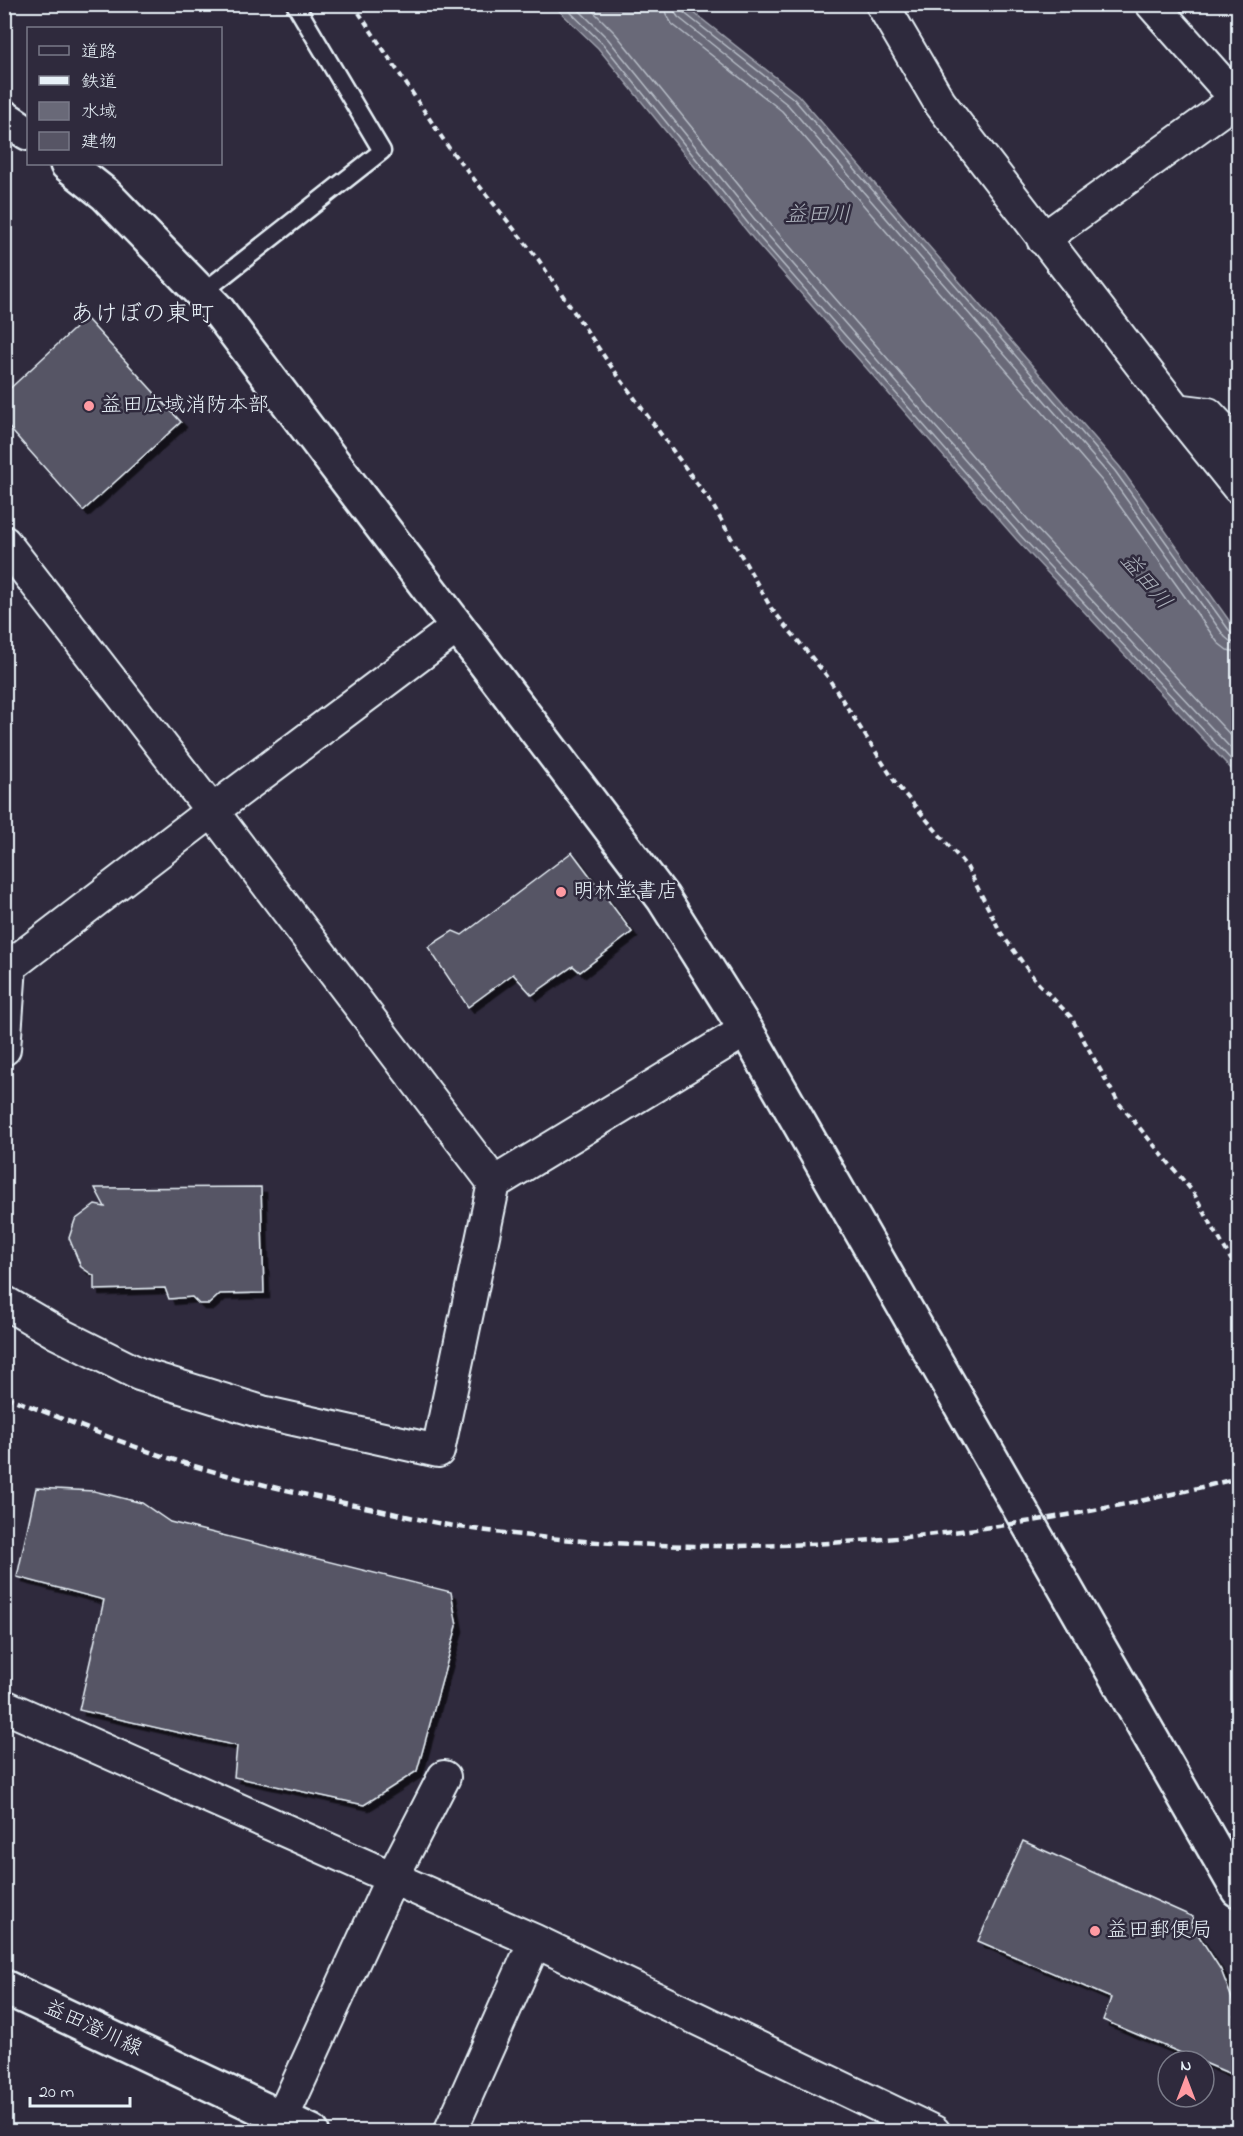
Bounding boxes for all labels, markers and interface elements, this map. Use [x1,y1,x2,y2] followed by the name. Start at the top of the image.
[27,27,222,165] legend
[81,40,117,66] text: 道路
[81,70,117,96] text: 鉄道
[81,100,117,126] text: 水域
[81,130,117,156] text: 建物
[785,200,851,232] water label: 益田川
[70,298,214,333] district label: あけぼの東町
[101,391,269,421] place label: 益田広域消防本部
[82,399,96,413] marker: 益田広域消防本部
[1112,546,1178,618] water label: 益田川
[573,877,678,907] place label: 明林堂書店
[554,885,568,899] marker: 明林堂書店
[1107,1916,1212,1946] place label: 益田郵便局
[1088,1924,1102,1938] marker: 益田郵便局
[39,1993,147,2065] street label: 益田澄川線
[1156,2049,1216,2109] north arrow
[1181,2054,1192,2078] text: N
[30,2070,130,2108] scale bar
[39,2080,74,2106] text: 20 m

